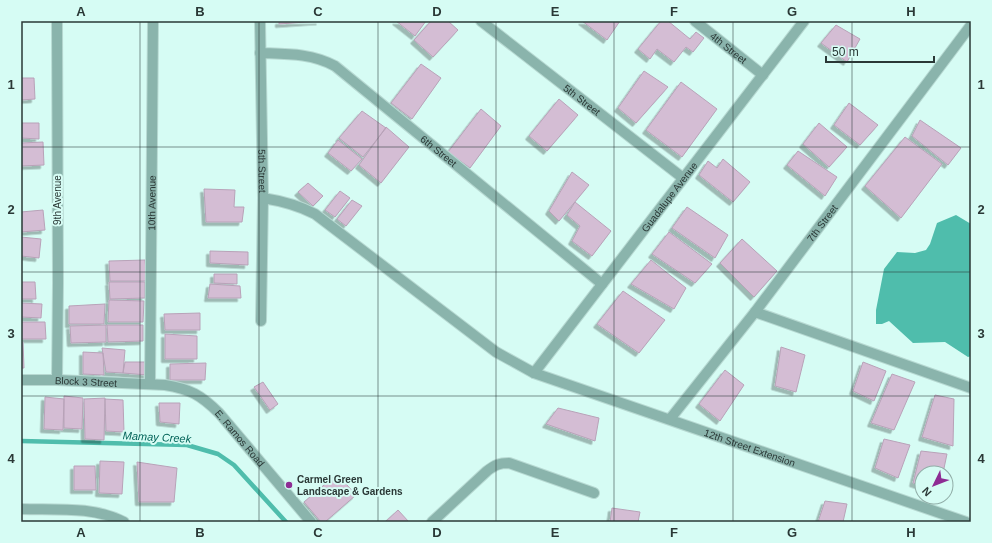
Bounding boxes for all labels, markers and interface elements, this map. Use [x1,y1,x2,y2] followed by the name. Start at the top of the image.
[76,4,86,19] text: A
[195,4,205,19] text: B
[313,4,323,19] text: C
[432,4,442,19] text: D
[551,4,560,19] text: E
[670,4,678,19] text: F
[787,4,797,19] text: G
[906,4,916,19] text: H
[708,30,749,66] street label: 4th Street
[826,38,934,64] scale bar
[832,45,859,59] text: 50 m
[7,77,15,92] text: 1
[977,77,985,92] text: 1
[561,82,602,118] street label: 5th Street
[418,133,459,169] street label: 6th Street
[256,149,268,193] street label: 5th Street
[639,160,700,234] street label: Guadalupe Avenue
[52,175,63,225] street label: 9th Avenue
[146,175,158,231] street label: 10th Avenue
[7,202,15,217] text: 2
[977,202,985,217] text: 2
[805,203,840,244] street label: 7th Street
[7,326,15,341] text: 3
[977,326,985,341] text: 3
[55,375,118,389] street label: Block 3 Street
[213,408,267,469] street label: E. Ramos Road
[703,427,797,469] street label: 12th Street Extension
[122,429,192,445] water label: Mamay Creek
[7,451,15,466] text: 4
[977,451,985,466] text: 4
[914,465,954,505] north arrow
[297,474,403,497] place label: Carmel Green Landscape & Gardens
[284,480,294,490] marker: Carmel Green Landscape & Gardens
[920,485,934,499] text: N
[76,525,86,540] text: A
[195,525,205,540] text: B
[313,525,323,540] text: C
[432,525,442,540] text: D
[551,525,560,540] text: E
[670,525,678,540] text: F
[787,525,797,540] text: G
[906,525,916,540] text: H

